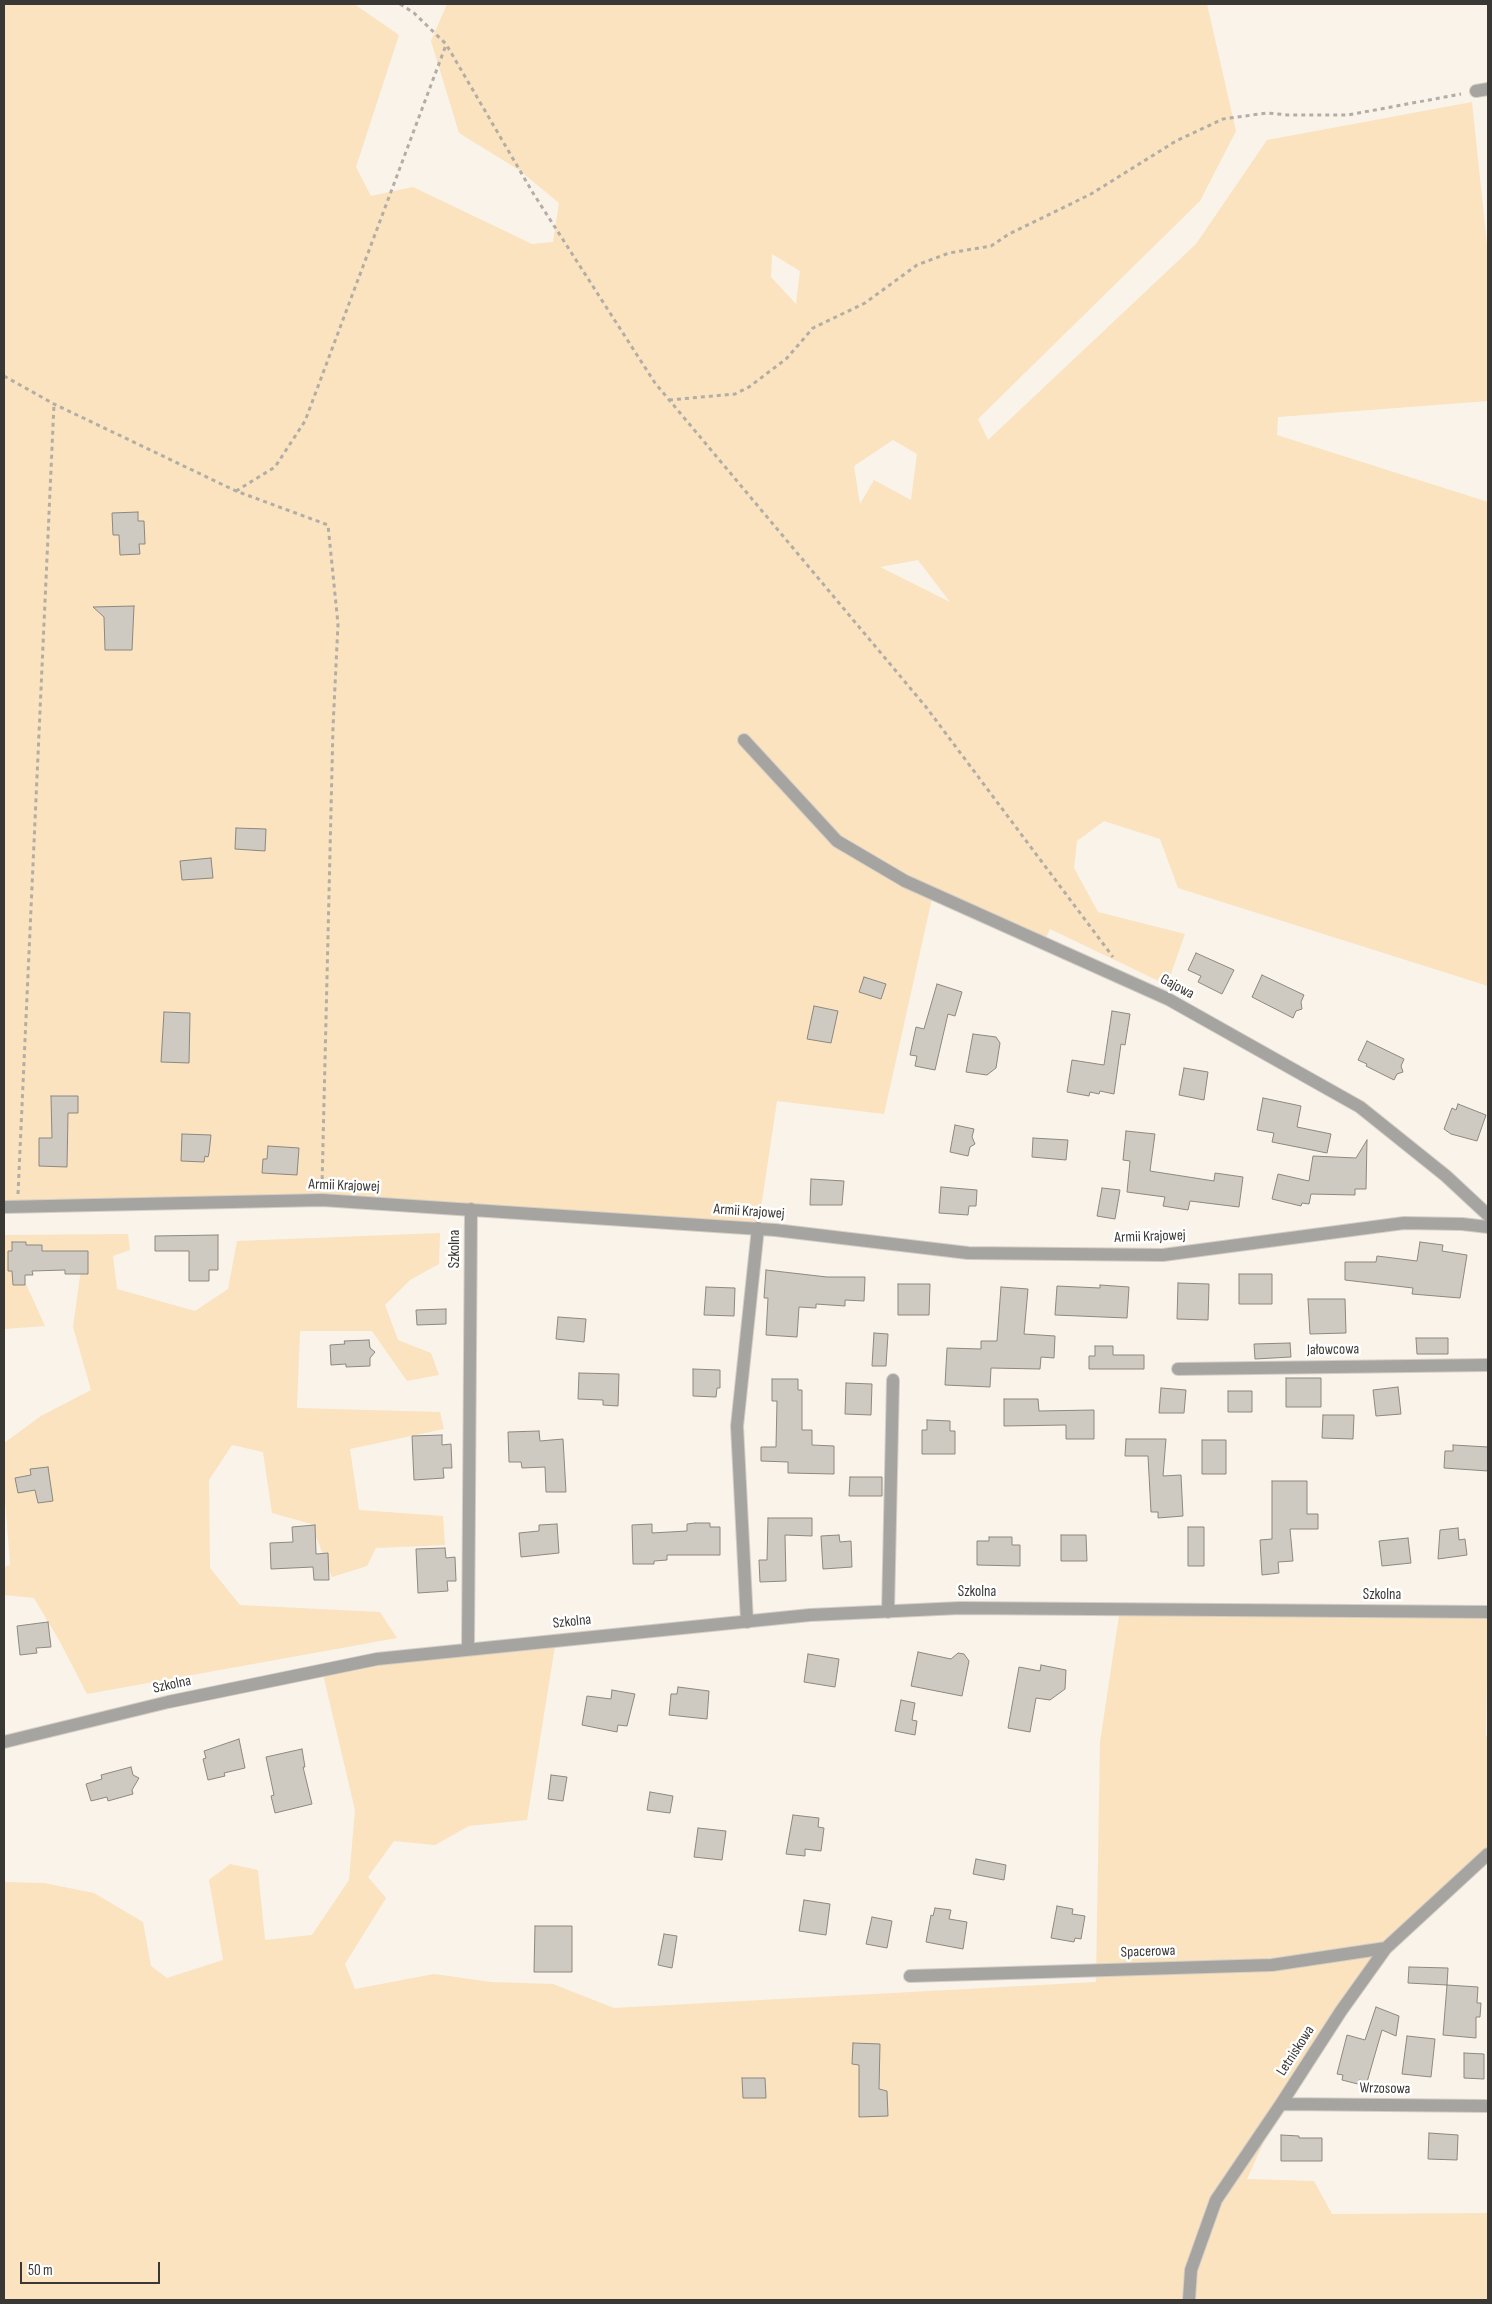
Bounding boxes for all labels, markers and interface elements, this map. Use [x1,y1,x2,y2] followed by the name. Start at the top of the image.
[1157,971,1197,1003] street label: Gajowa
[308,1176,380,1196] street label: Armii Krajowej
[713,1201,785,1223] street label: Armii Krajowej
[1114,1227,1186,1247] street label: Armii Krajowej
[446,1230,464,1268] street label: Szkolna
[1307,1341,1359,1359] street label: Jałowcowa
[958,1583,996,1601] street label: Szkolna
[1363,1586,1401,1604] street label: Szkolna
[552,1611,592,1633] street label: Szkolna
[151,1672,193,1698] street label: Szkolna
[1120,1942,1176,1962] street label: Spacerowa
[1273,2023,1319,2079] street label: Letniskowa
[1359,2080,1411,2098] street label: Wrzosowa
[22,2252,162,2284] scale bar
[28,2261,53,2280] text: 50 m

